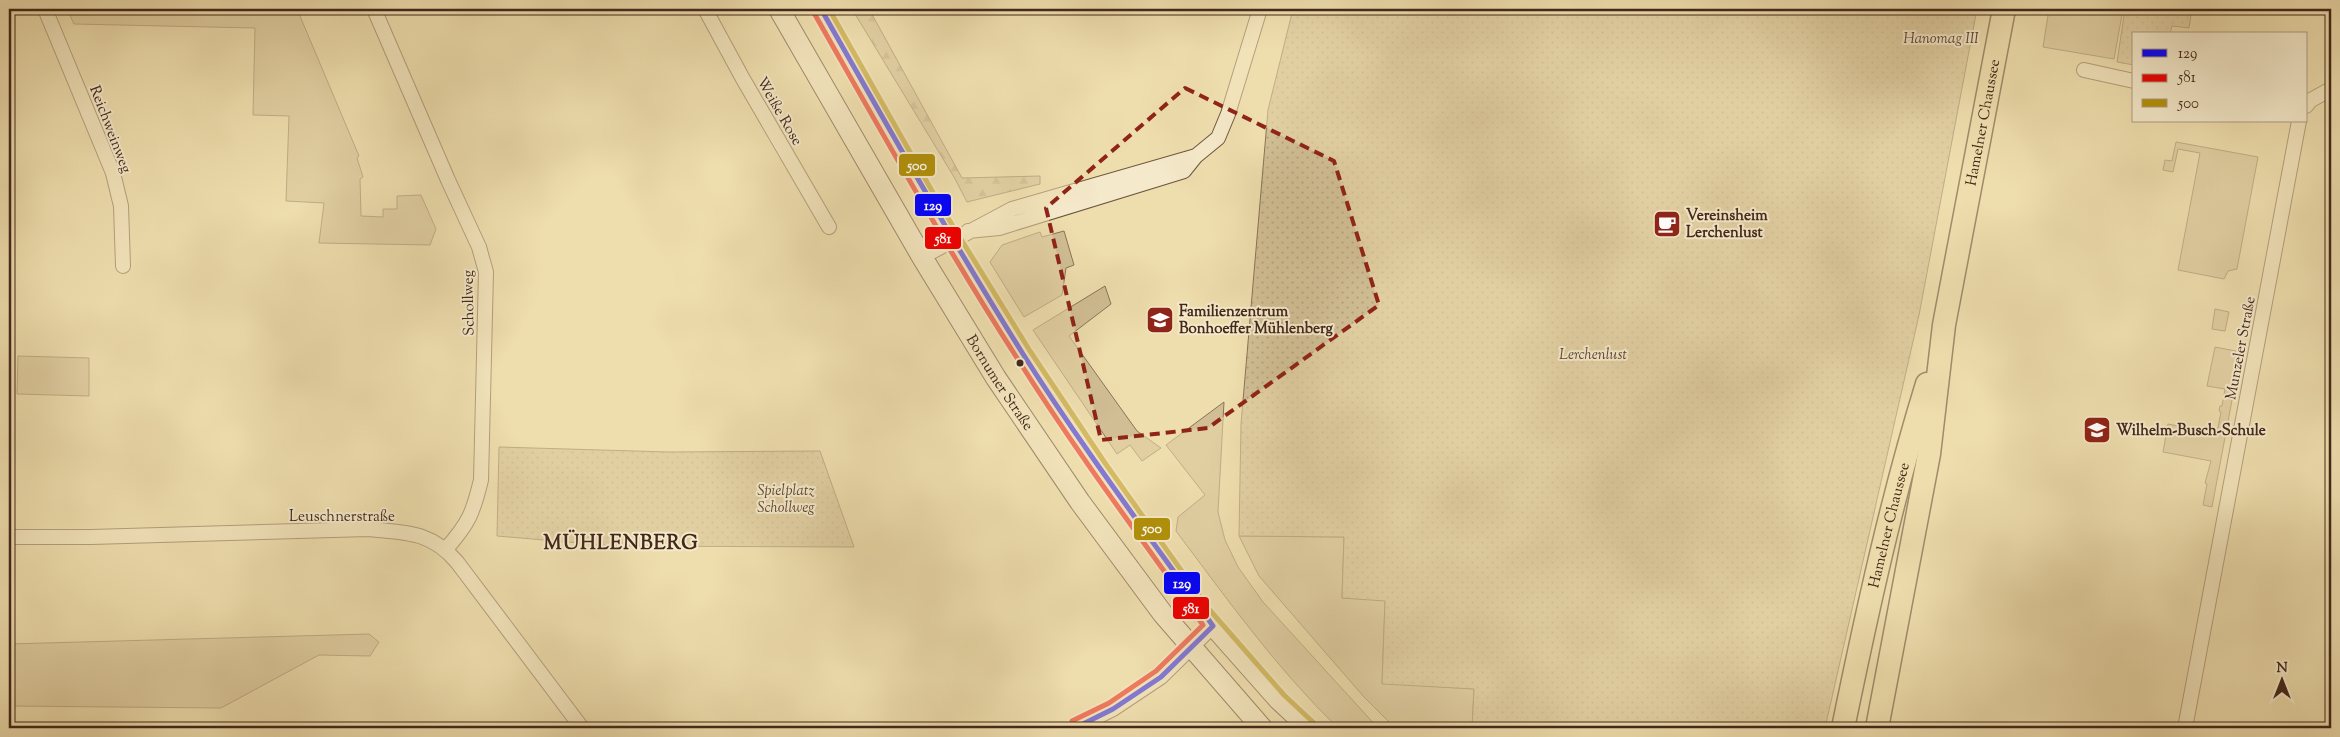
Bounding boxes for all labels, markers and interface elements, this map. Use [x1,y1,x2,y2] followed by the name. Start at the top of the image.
[1903,29,1979,50] park label: Hanomag III
[2132,32,2308,122] legend
[2178,44,2197,65] text: 129
[1962,57,2006,188] street label: Hamelner Chaussee
[2177,68,2196,89] text: 581
[751,74,807,150] street label: Weiße Rose
[83,83,136,176] street label: Reichweinweg
[2177,94,2199,115] text: 500
[898,153,936,177] line badge: 500
[906,157,927,177] text: 500
[914,193,952,217] line badge: 129
[924,197,942,217] text: 129
[1686,206,1768,244] place label: Vereinsheim Lerchenlust
[1652,209,1682,239] cafe icon: Vereinsheim Lerchenlust
[924,226,962,250] line badge: 581
[934,230,952,250] text: 581
[458,270,481,336] street label: Schollweg
[2221,295,2262,402] street label: Munzeler Straße
[1179,302,1334,340] place label: Familienzentrum Bonhoeffer Mühlenberg
[1145,305,1175,335] school or university icon: Familienzentrum Bonhoeffer Mühlenberg
[960,331,1038,435] street label: Bornumer Straße
[1559,345,1627,366] park label: Lerchenlust
[1015,358,1025,368] unlabelled marker
[2082,415,2112,445] school or university icon: Wilhelm-Busch-Schule
[2116,421,2266,442] place label: Wilhelm-Busch-Schule
[1864,460,1916,590] street label: Hamelner Chaussee
[757,481,815,519] park label: Spielplatz Schollweg
[289,507,395,528] street label: Leuschnerstraße
[1133,517,1171,541] line badge: 500
[1141,520,1162,540] text: 500
[543,529,699,559] district label: MÜHLENBERG
[1163,571,1201,595] line badge: 129
[1173,575,1191,595] text: 129
[1172,596,1210,620] line badge: 581
[1182,600,1200,620] text: 581
[2258,654,2308,704] north arrow
[2276,659,2288,679] text: N

